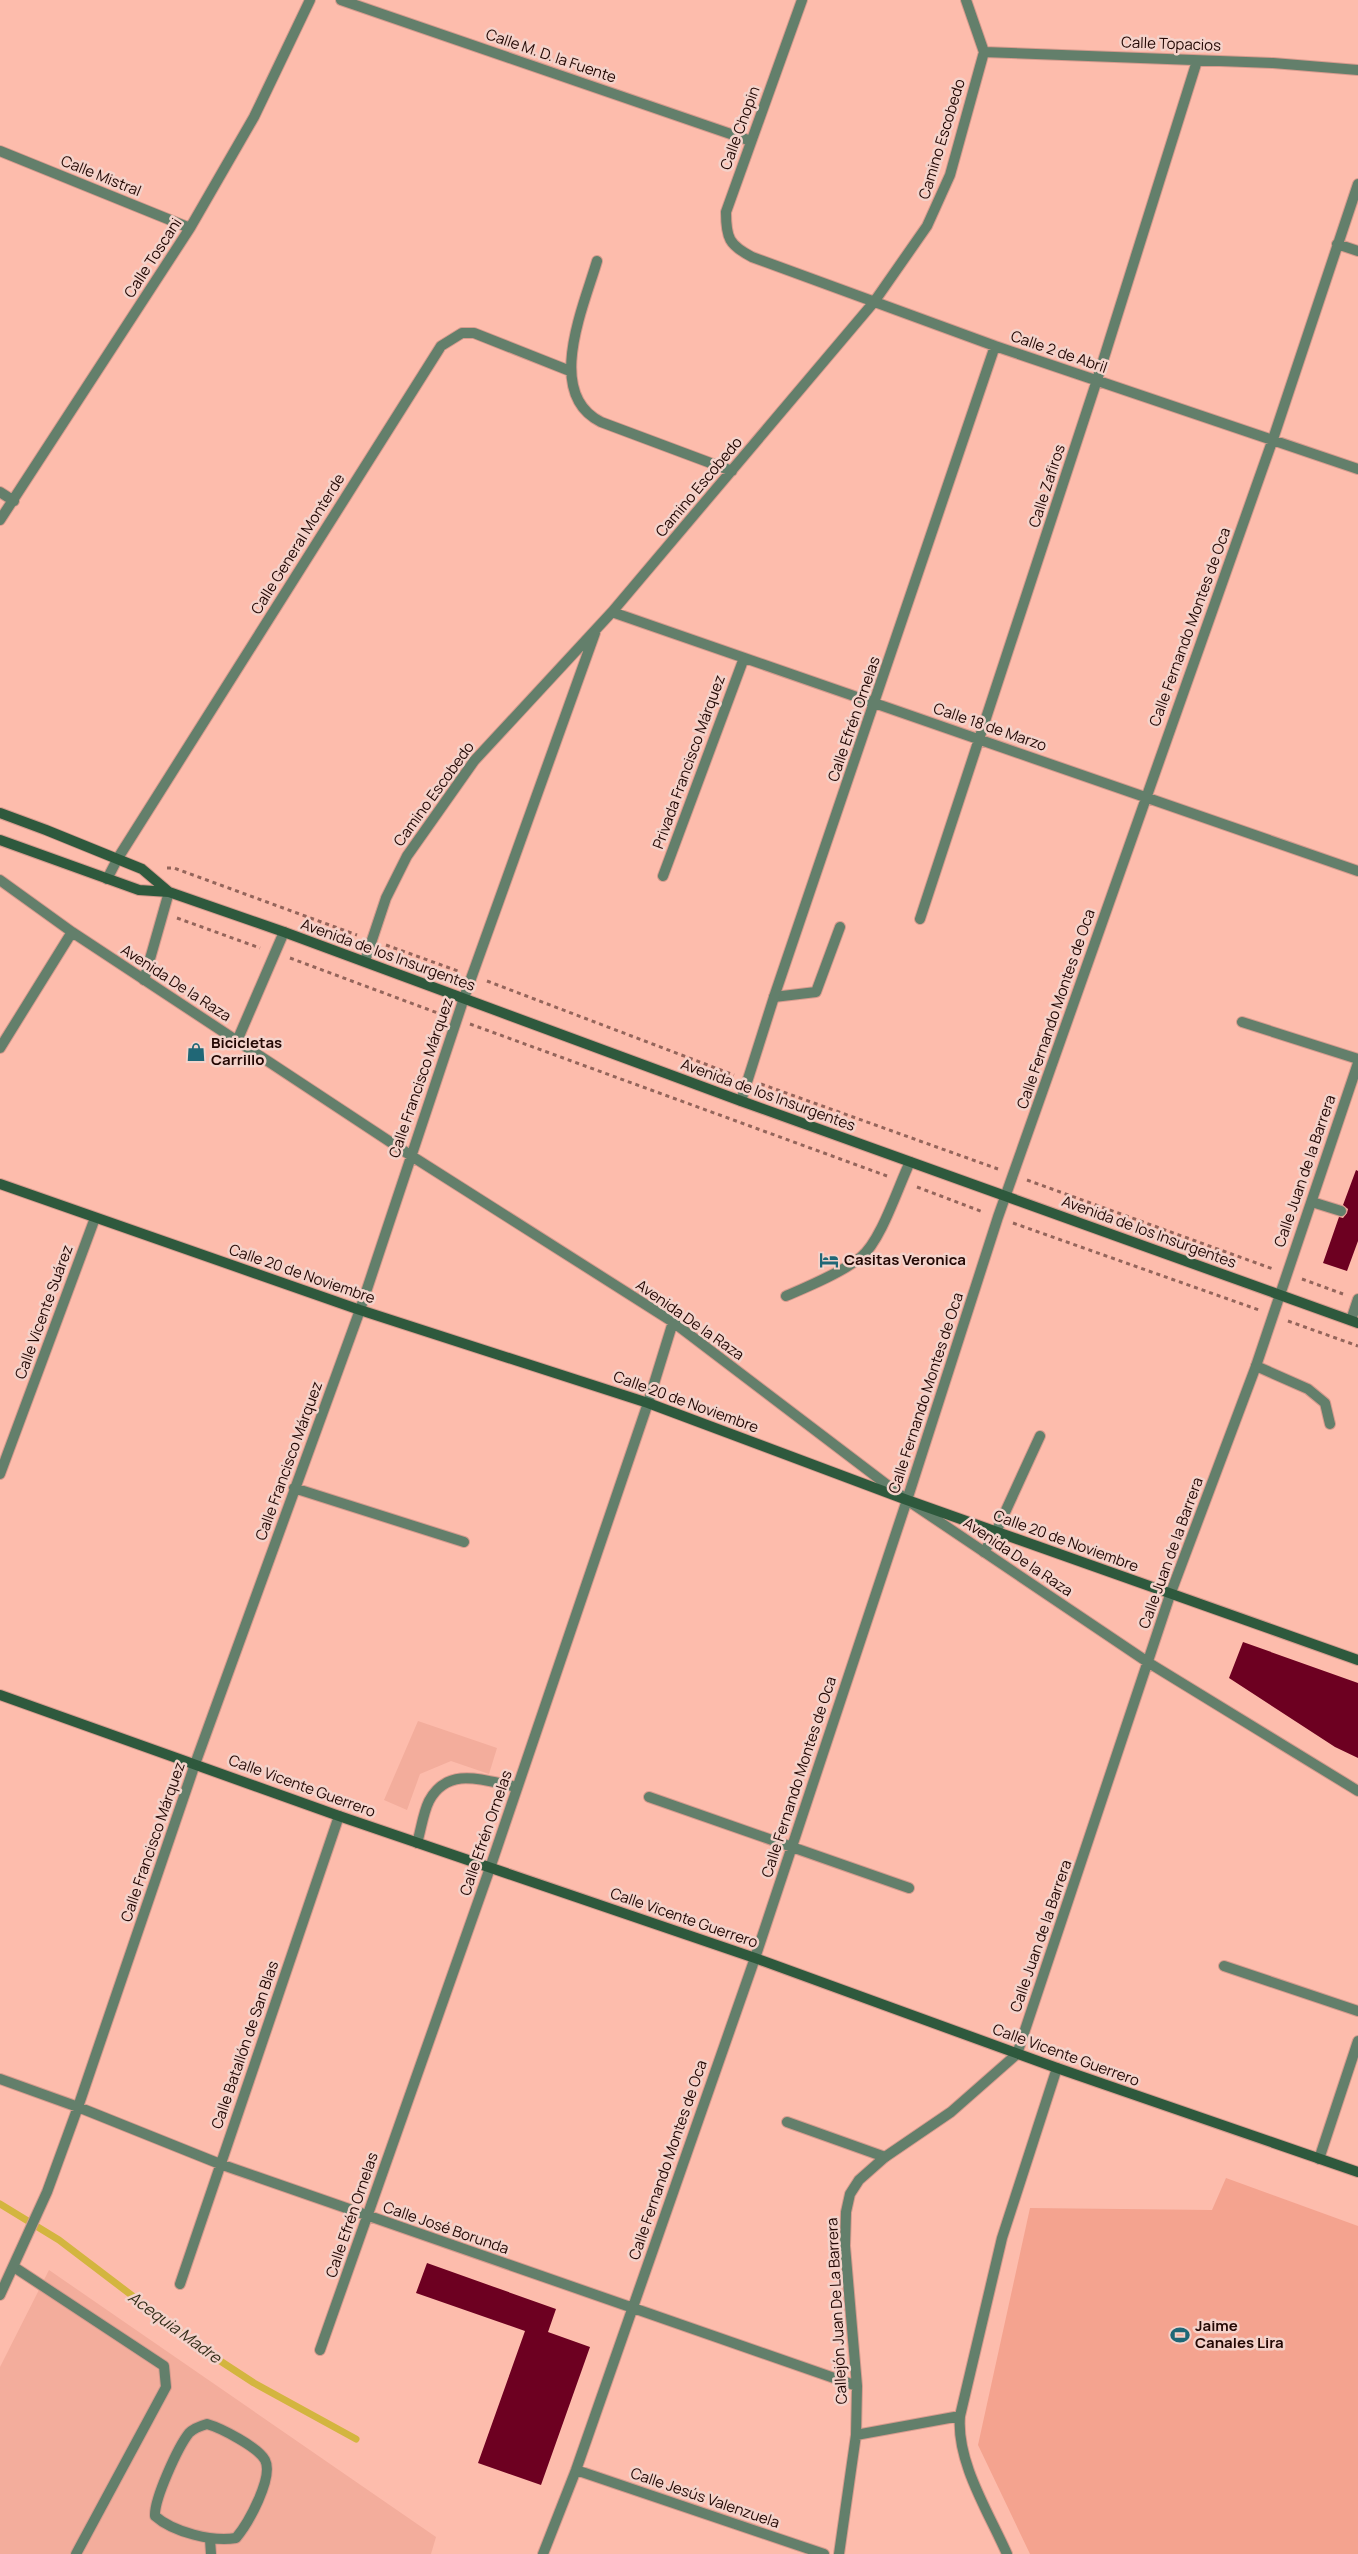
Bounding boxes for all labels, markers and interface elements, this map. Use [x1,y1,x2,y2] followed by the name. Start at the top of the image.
[483,23,619,88] street label: Calle M. D. la Fuente
[1121,31,1221,56] street label: Calle Topacios
[913,76,970,202] street label: Camino Escobedo
[715,83,764,173] street label: Calle Chopin
[58,150,144,201] street label: Calle Mistral
[119,214,186,302] street label: Calle Toscani
[1008,325,1110,378] street label: Calle 2 de Abril
[650,432,747,541] street label: Camino Escobedo
[1023,441,1070,530] street label: Calle Zafiros
[246,469,350,618] street label: Calle General Monterde
[1144,525,1235,729] street label: Calle Fernando Montes de Oca
[822,653,885,784] street label: Calle Efrén Ornelas
[647,672,730,852] street label: Privada Francisco Márquez
[931,697,1050,756] street label: Calle 18 de Marzo
[388,737,479,850] street label: Camino Escobedo
[1011,906,1100,1112] street label: Calle Fernando Montes de Oca
[298,913,478,996] street label: Avenida de los Insurgentes
[117,939,236,1026] street label: Avenida De la Raza
[383,995,458,1161] street label: Calle Francisco Márquez
[211,1032,282,1070] place label: Bicicletas Carrillo
[185,1041,207,1063] shop icon: Bicicletas Carrillo
[678,1053,858,1136] street label: Avenida de los Insurgentes
[1269,1092,1340,1250] street label: Calle Juan de la Barrera
[1059,1190,1239,1273] street label: Avenida de los Insurgentes
[226,1239,378,1308] street label: Calle 20 de Noviembre
[9,1242,78,1382] street label: Calle Vicente Suárez
[818,1249,840,1271] hotel icon: Casitas Veronica
[844,1249,966,1270] place label: Casitas Veronica
[632,1274,749,1365] street label: Avenida De la Raza
[883,1290,968,1496] street label: Calle Fernando Montes de Oca
[611,1365,762,1438] street label: Calle 20 de Noviembre
[250,1378,327,1543] street label: Calle Francisco Márquez
[1133,1474,1208,1632] street label: Calle Juan de la Barrera
[991,1504,1142,1577] street label: Calle 20 de Noviembre
[959,1512,1077,1601] street label: Avenida De la Raza
[756,1674,841,1880] street label: Calle Fernando Montes de Oca
[226,1749,379,1822] street label: Calle Vicente Guerrero
[115,1759,190,1925] street label: Calle Francisco Márquez
[454,1767,517,1898] street label: Calle Efrén Ornelas
[1005,1857,1076,2015] street label: Calle Juan de la Barrera
[608,1882,761,1953] street label: Calle Vicente Guerrero
[206,1958,283,2132] street label: Calle Batallón de San Blas
[990,2018,1143,2091] street label: Calle Vicente Guerrero
[623,2057,712,2263] street label: Calle Fernando Montes de Oca
[320,2149,383,2280] street label: Calle Efrén Ornelas
[380,2196,512,2259] street label: Calle José Borunda
[821,2217,852,2405] street label: Callejón Juan De La Barrera
[124,2286,227,2369] water label: Acequia Madre
[1195,2315,1284,2353] place label: Jaime Canales Lira
[1169,2324,1191,2346] sports icon: Jaime Canales Lira
[628,2462,782,2533] street label: Calle Jesús Valenzuela

